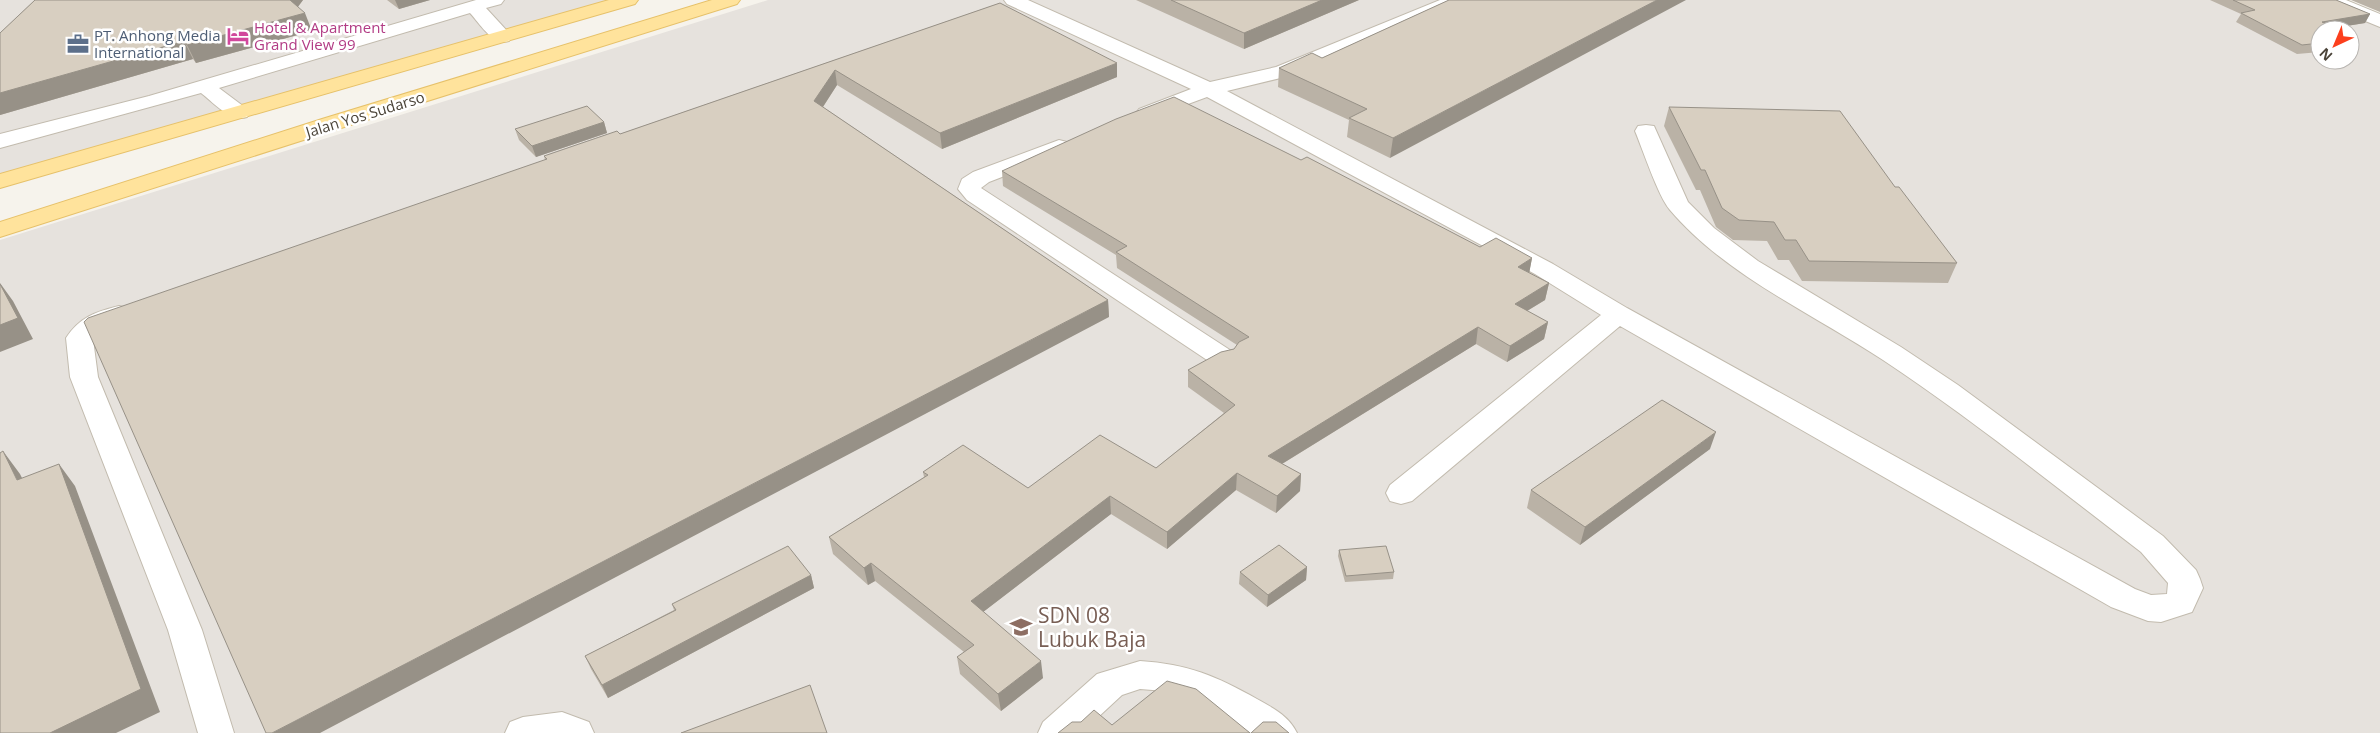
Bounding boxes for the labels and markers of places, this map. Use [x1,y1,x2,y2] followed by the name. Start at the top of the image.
[254,17,386,54] place label: Hotel & Apartment Grand View 99
[225,23,251,49] hotel icon: Hotel & Apartment Grand View 99
[94,25,220,62] place label: PT. Anhong Media International
[65,31,91,57] office icon: PT. Anhong Media International
[1038,601,1146,653] place label: SDN 08 Lubuk Baja
[1008,614,1034,640] school or university icon: SDN 08 Lubuk Baja

